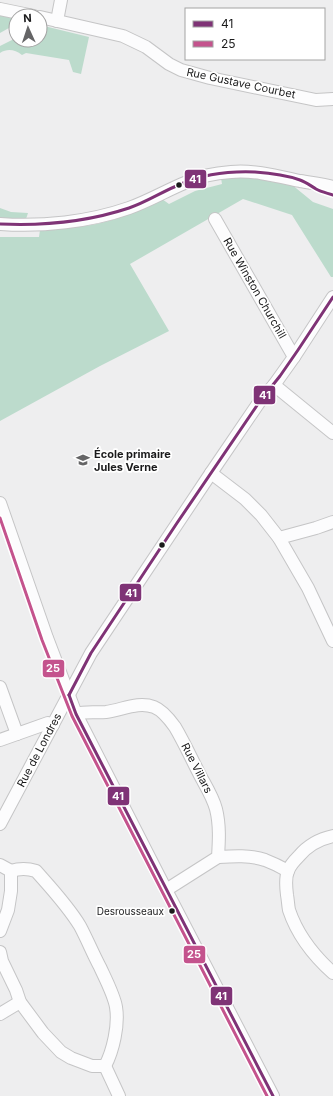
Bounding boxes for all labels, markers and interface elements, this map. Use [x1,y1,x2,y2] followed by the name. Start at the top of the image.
[8,8,48,48] north arrow
[185,8,325,60] legend
[23,11,32,25] text: N
[221,16,233,31] text: 41
[221,36,236,51] text: 25
[185,65,297,101] street label: Rue Gustave Courbet
[184,169,207,189] line badge: 41
[189,172,201,186] text: 41
[174,180,184,190] unlabelled marker
[220,235,290,341] street label: Rue Winston Churchill
[253,385,276,405] line badge: 41
[259,388,271,402] text: 41
[94,447,171,474] place label: École primaire Jules Verne
[75,452,91,468] school or university icon: École primaire Jules Verne
[157,540,167,550] unlabelled marker
[119,583,142,602] line badge: 41
[125,586,137,600] text: 41
[42,659,65,678] line badge: 25
[46,661,60,675] text: 25
[14,711,64,789] street label: Rue de Londres
[178,740,216,796] street label: Rue Villars
[107,786,130,806] line badge: 41
[112,789,124,803] text: 41
[97,905,165,917] place label: Desrousseaux
[167,906,177,916] marker: Desrousseaux
[183,945,206,964] line badge: 25
[187,947,201,961] text: 25
[210,986,233,1006] line badge: 41
[215,989,227,1003] text: 41

